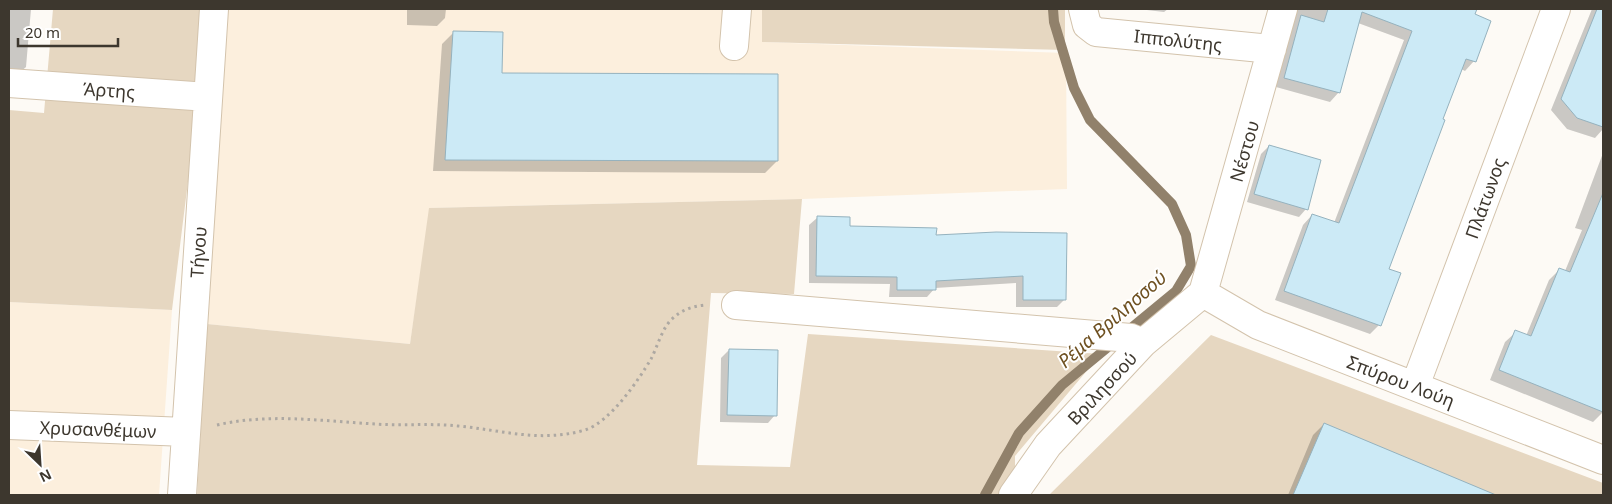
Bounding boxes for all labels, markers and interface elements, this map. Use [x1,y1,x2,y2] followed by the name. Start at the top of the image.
[18,15,118,47] scale bar
[25,22,60,42] text: 20 m
[1133,23,1223,57] street label: Ιππολύτης
[82,76,136,104] street label: Άρτης
[1224,117,1264,185] street label: Νέστου
[1459,154,1511,242] street label: Πλάτωνος
[184,225,212,279] street label: Τήνου
[1052,264,1172,374] water label: Ρέμα Βριλησσού
[1062,346,1142,430] street label: Βριλησσού
[1344,349,1458,413] street label: Σπύρου Λούη
[39,415,157,443] street label: Χρυσανθέμων
[15,439,65,489] north arrow
[37,465,55,487] text: N

